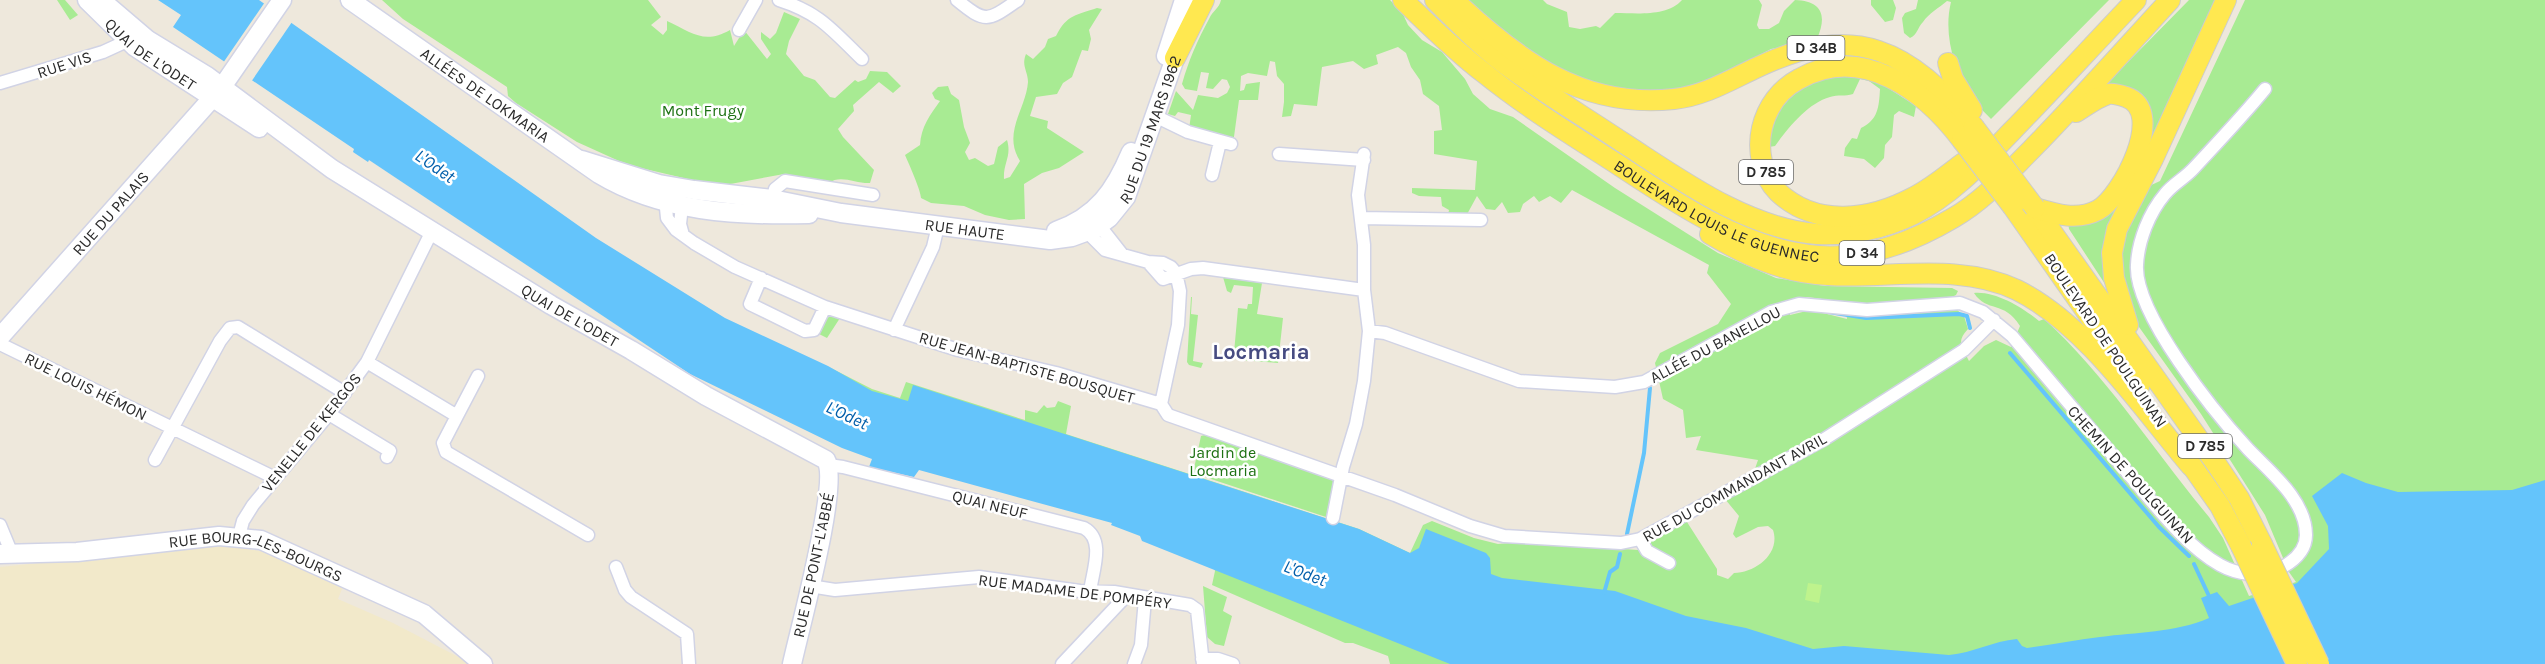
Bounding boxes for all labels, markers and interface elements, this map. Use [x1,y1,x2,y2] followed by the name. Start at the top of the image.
[101,14,200,94] street label: QUAI DE L'ODET
[1788,36,1844,60] road number: D 34B
[417,43,553,146] street label: ALLÉES DE LOKMARIA
[34,47,94,82] street label: RUE VIS
[1115,53,1185,208] street label: RUE DU 19 MARS 1962
[662,101,745,120] park label: Mont Frugy
[411,144,460,188] water label: L'Odet
[1610,156,1820,266] street label: BOULEVARD LOUIS LE GUENNEC
[1739,160,1793,184] road number: D 785
[68,167,153,259] street label: RUE DU PALAIS
[924,215,1006,244] street label: RUE HAUTE
[1840,241,1884,265] road number: D 34
[2040,250,2171,431] street label: BOULEVARD DE POULGUINAN
[518,280,622,351] street label: QUAI DE L'ODET
[1647,302,1784,387] street label: ALLÉE DU BANELLOU
[917,328,1137,407] street label: RUE JEAN-BAPTISTE BOUSQUET
[1212,339,1310,365] district label: Locmaria
[22,349,150,424] street label: RUE LOUIS HÉMON
[257,369,365,496] street label: VENELLE DE KERGOS
[822,396,873,435] water label: L'Odet
[2064,401,2198,547] street label: CHEMIN DE POULGUINAN
[1639,429,1830,546] street label: RUE DU COMMANDANT AVRIL
[2178,434,2232,458] road number: D 785
[1189,443,1257,480] park label: Jardin de Locmaria
[950,486,1030,523] street label: QUAI NEUF
[789,491,838,639] street label: RUE DE PONT-L'ABBÉ
[167,527,346,586] street label: RUE BOURG-LES-BOURGS
[1280,555,1330,592] water label: L'Odet
[977,570,1173,613] street label: RUE MADAME DE POMPÉRY

